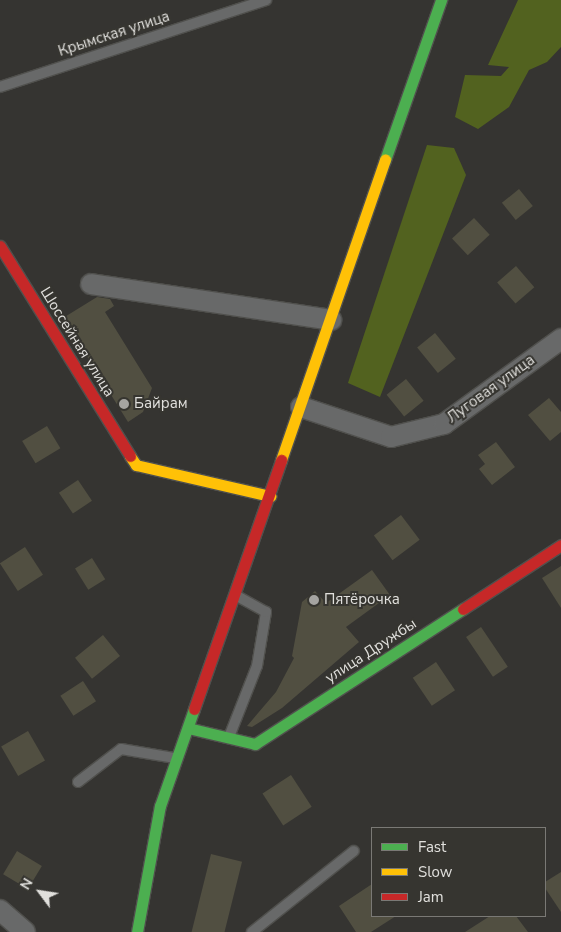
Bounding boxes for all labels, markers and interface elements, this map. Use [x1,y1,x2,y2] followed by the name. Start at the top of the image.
[56,7,172,61] street label: Крымская улица
[36,284,118,400] street label: Шоссейная улица
[444,351,538,427] street label: Луговая улица
[134,395,188,413] place label: Байрам
[118,398,130,410] marker: Байрам
[324,591,400,609] place label: Пятёрочка
[308,594,320,606] marker: Пятёрочка
[322,615,420,687] street label: улица Дружбы
[371,827,546,917] legend
[418,837,446,857] text: Fast
[418,862,452,882] text: Slow
[15,867,65,917] north arrow
[16,875,38,893] text: N
[418,887,444,907] text: Jam

